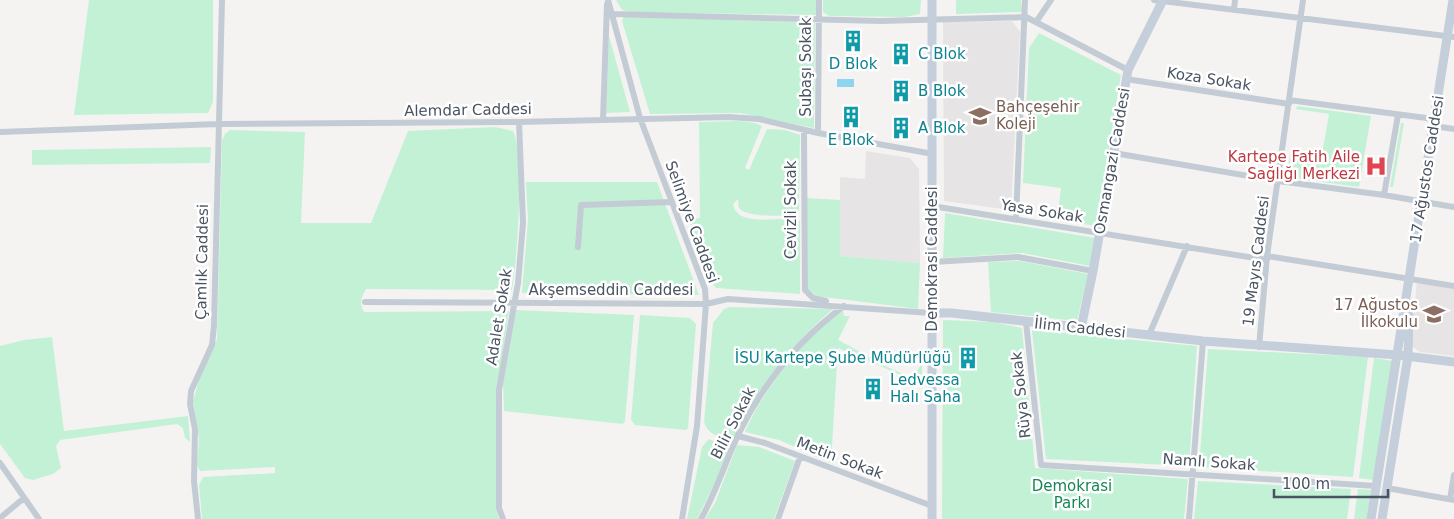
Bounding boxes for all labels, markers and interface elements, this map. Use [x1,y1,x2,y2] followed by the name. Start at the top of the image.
[797,17,815,117] street label: Subaşı Sokak
[840,28,866,54] building icon: D Blok
[888,41,914,67] building icon: C Blok
[918,45,966,63] place label: C Blok
[829,55,878,73] place label: D Blok
[1166,63,1253,95] street label: Koza Sokak
[888,78,914,104] building icon: B Blok
[918,82,966,100] place label: B Blok
[1090,86,1134,236] street label: Osmangazi Caddesi
[1406,94,1448,244] street label: 17 Ağustos Caddesi
[996,98,1080,133] place label: Bahçeşehir Koleji
[404,100,532,120] street label: Alemdar Caddesi
[967,103,993,129] school or university icon: Bahçeşehir Koleji
[838,104,864,130] building icon: E Blok
[888,115,914,141] building icon: A Blok
[918,119,966,137] place label: A Blok
[828,131,875,149] place label: E Blok
[1228,148,1360,183] place label: Kartepe Fatih Aile Sağlığı Merkezi
[1363,153,1389,179] hospital icon: Kartepe Fatih Aile Sağlığı Merkezi
[662,158,722,286] street label: Selimiye Caddesi
[782,160,800,259] street label: Cevizli Sokak
[923,186,941,332] street label: Demokrasi Caddesi
[999,195,1085,226] street label: Yasa Sokak
[1239,195,1273,327] street label: 19 Mayıs Caddesi
[192,204,212,320] street label: Çamlık Caddesi
[482,267,516,367] street label: Adalet Sokak
[528,281,694,299] street label: Akşemseddin Caddesi
[1334,296,1418,331] place label: 17 Ağustos İlkokulu
[1421,301,1447,327] school or university icon: 17 Ağustos İlkokulu
[1033,313,1127,342] street label: İlim Caddesi
[955,345,981,371] building icon: İSU Kartepe Şube Müdürlüğü
[735,348,951,367] place label: İSU Kartepe Şube Müdürlüğü
[1007,350,1035,439] street label: Rüya Sokak
[890,371,961,406] place label: Ledvessa Halı Saha
[860,376,886,402] building icon: Ledvessa Halı Saha
[707,384,759,462] street label: Bilir Sokak
[794,433,886,483] street label: Metin Sokak
[1162,450,1256,474] street label: Namlı Sokak
[1274,466,1388,498] scale bar
[1282,475,1330,493] text: 100 m
[1032,477,1112,512] park label: Demokrasi Parkı

